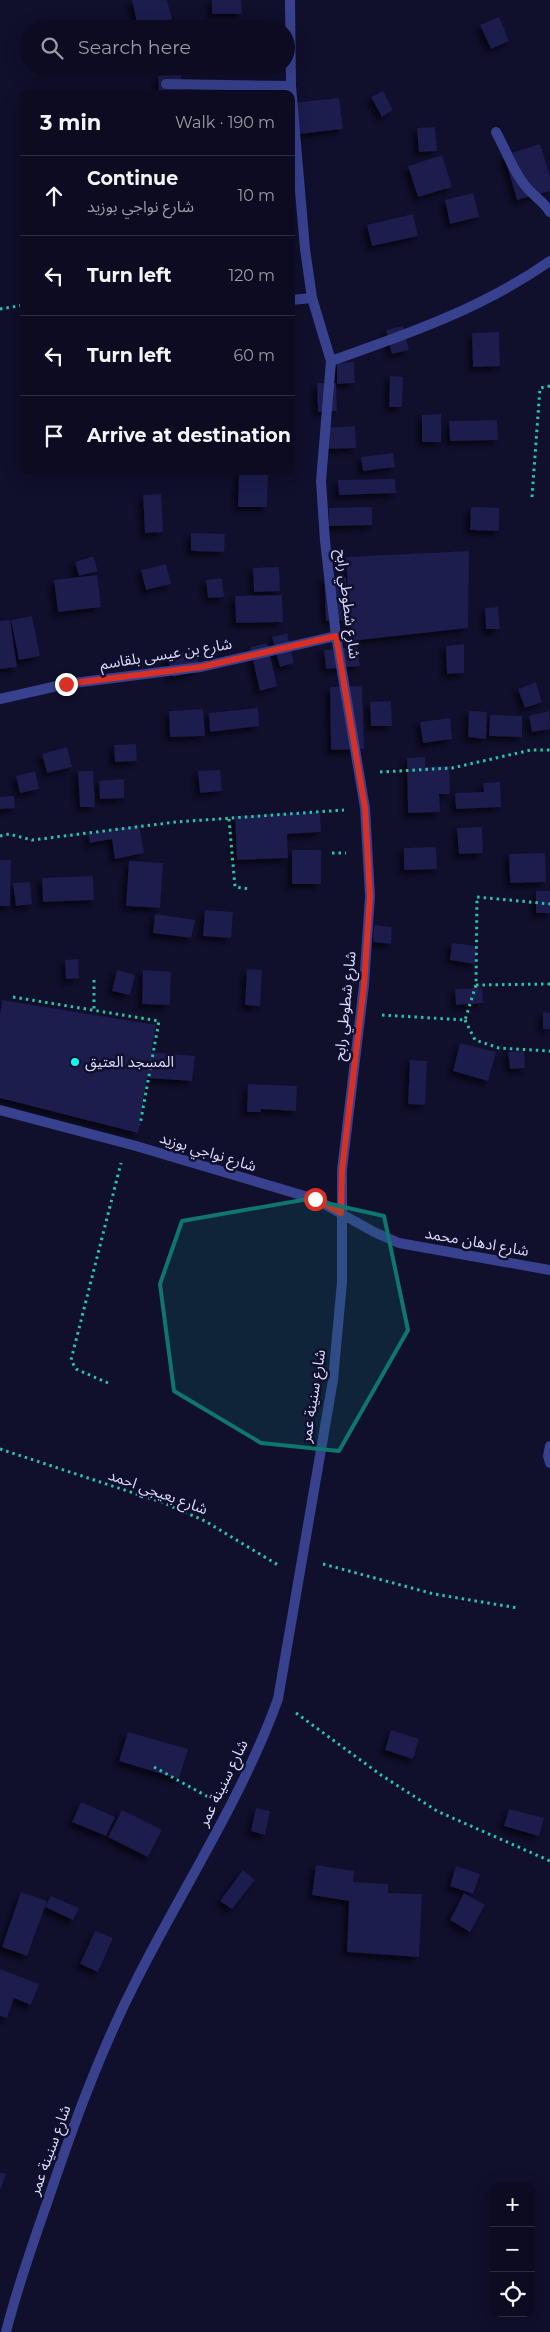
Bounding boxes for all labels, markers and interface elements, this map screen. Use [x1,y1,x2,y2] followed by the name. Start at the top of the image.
[20,20,295,75] search box
[38,34,66,62] icon: search
[78,36,191,59] text: Search here
[40,110,101,135] text: 3 min
[175,113,275,132] text: Walk · 190 m
[87,167,178,190] text: Continue
[40,182,68,210] icon: ahead
[237,186,275,205] text: 10 m
[87,197,194,216] text: شارع نواجي بوزيد
[40,262,68,290] icon: left
[87,264,172,287] text: Turn left
[228,266,275,285] text: 120 m
[40,342,68,370] icon: left
[87,344,172,367] text: Turn left
[233,346,275,365] text: 60 m
[40,422,68,450] icon: arrive
[87,424,291,447] text: Arrive at destination
[329,548,365,660] street label: شارع شطوطي رابح
[99,634,234,676] street label: شارع بن عيسى بلقاسم
[55,673,78,696] route end
[329,950,363,1062] street label: شارع شطوطي رابح
[85,1052,174,1072] place label: المسجد العتيق
[69,1056,81,1068] marker: المسجد العتيق
[157,1128,259,1178] street label: شارع نواجي بوزيد
[304,1188,327,1211] route start
[423,1223,531,1263] street label: شارع ادهان محمد
[296,1348,332,1445] street label: شارع سنينة عمر
[105,1465,211,1521] street label: شارع بعيجي احمد
[193,1736,255,1831] street label: شارع سنينة عمر
[24,2102,77,2199] street label: شارع سنينة عمر
[490,2182,535,2317] map controls
[490,2182,535,2227] button: +
[490,2227,535,2272] button: −
[490,2272,535,2317] button: locate

